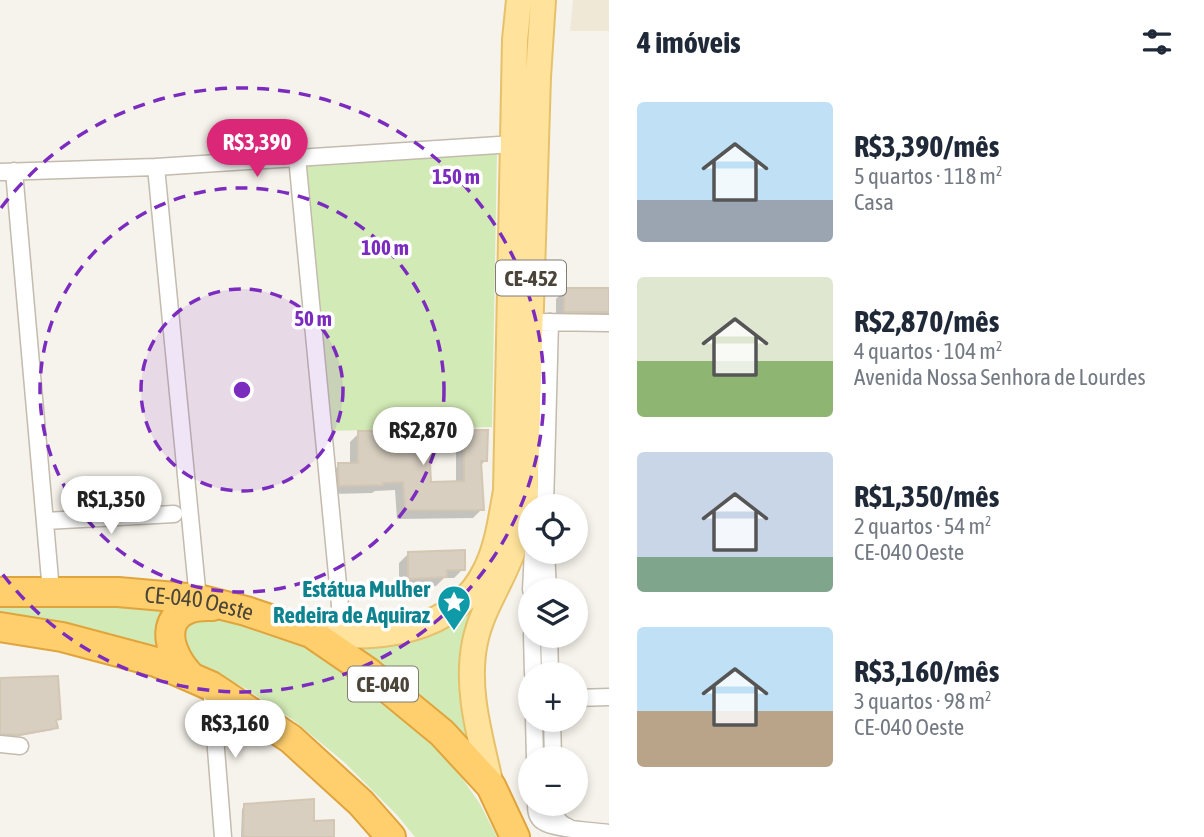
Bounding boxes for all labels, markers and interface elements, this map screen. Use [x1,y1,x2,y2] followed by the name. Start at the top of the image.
[1138,23,1176,61] icon: filters
[637,25,741,59] text: 4 imóveis
[192,120,322,179] pin: R$3,390
[223,129,291,155] text: R$3,390
[854,129,999,163] text: R$3,390/mês
[693,130,777,214] icon: home
[854,163,1002,189] text: 5 quartos · 118 m²
[432,164,480,188] text: 150 m
[854,189,894,215] text: Casa
[361,235,409,259] text: 100 m
[496,260,566,296] road number: CE-452
[854,304,999,338] text: R$2,870/mês
[693,305,777,389] icon: home
[294,306,332,330] text: 50 m
[854,338,1002,364] text: 4 quartos · 104 m²
[854,364,1146,390] text: Avenida Nossa Senhora de Lourdes
[230,378,254,402] centre of rings
[358,407,488,467] pin: R$2,870
[389,417,457,443] text: R$2,870
[46,476,176,536] pin: R$1,350
[854,479,999,513] text: R$1,350/mês
[693,480,777,564] icon: home
[77,486,145,512] text: R$1,350
[518,494,588,816] map controls
[518,494,588,564] button: locate
[854,513,992,539] text: 2 quartos · 54 m²
[854,539,964,565] text: CE-040 Oeste
[273,576,431,628] place label: Estátua Mulher Redeira de Aquiraz
[518,578,588,648] button: layers
[144,581,257,626] street label: CE-040 Oeste
[435,583,473,632] place icon: Estátua Mulher Redeira de Aquiraz
[854,654,999,688] text: R$3,160/mês
[693,655,777,739] icon: home
[518,662,588,732] button: +
[348,666,418,702] road number: CE-040
[854,688,992,714] text: 3 quartos · 98 m²
[170,700,300,760] pin: R$3,160
[201,710,269,736] text: R$3,160
[854,714,964,740] text: CE-040 Oeste
[518,746,588,816] button: −

